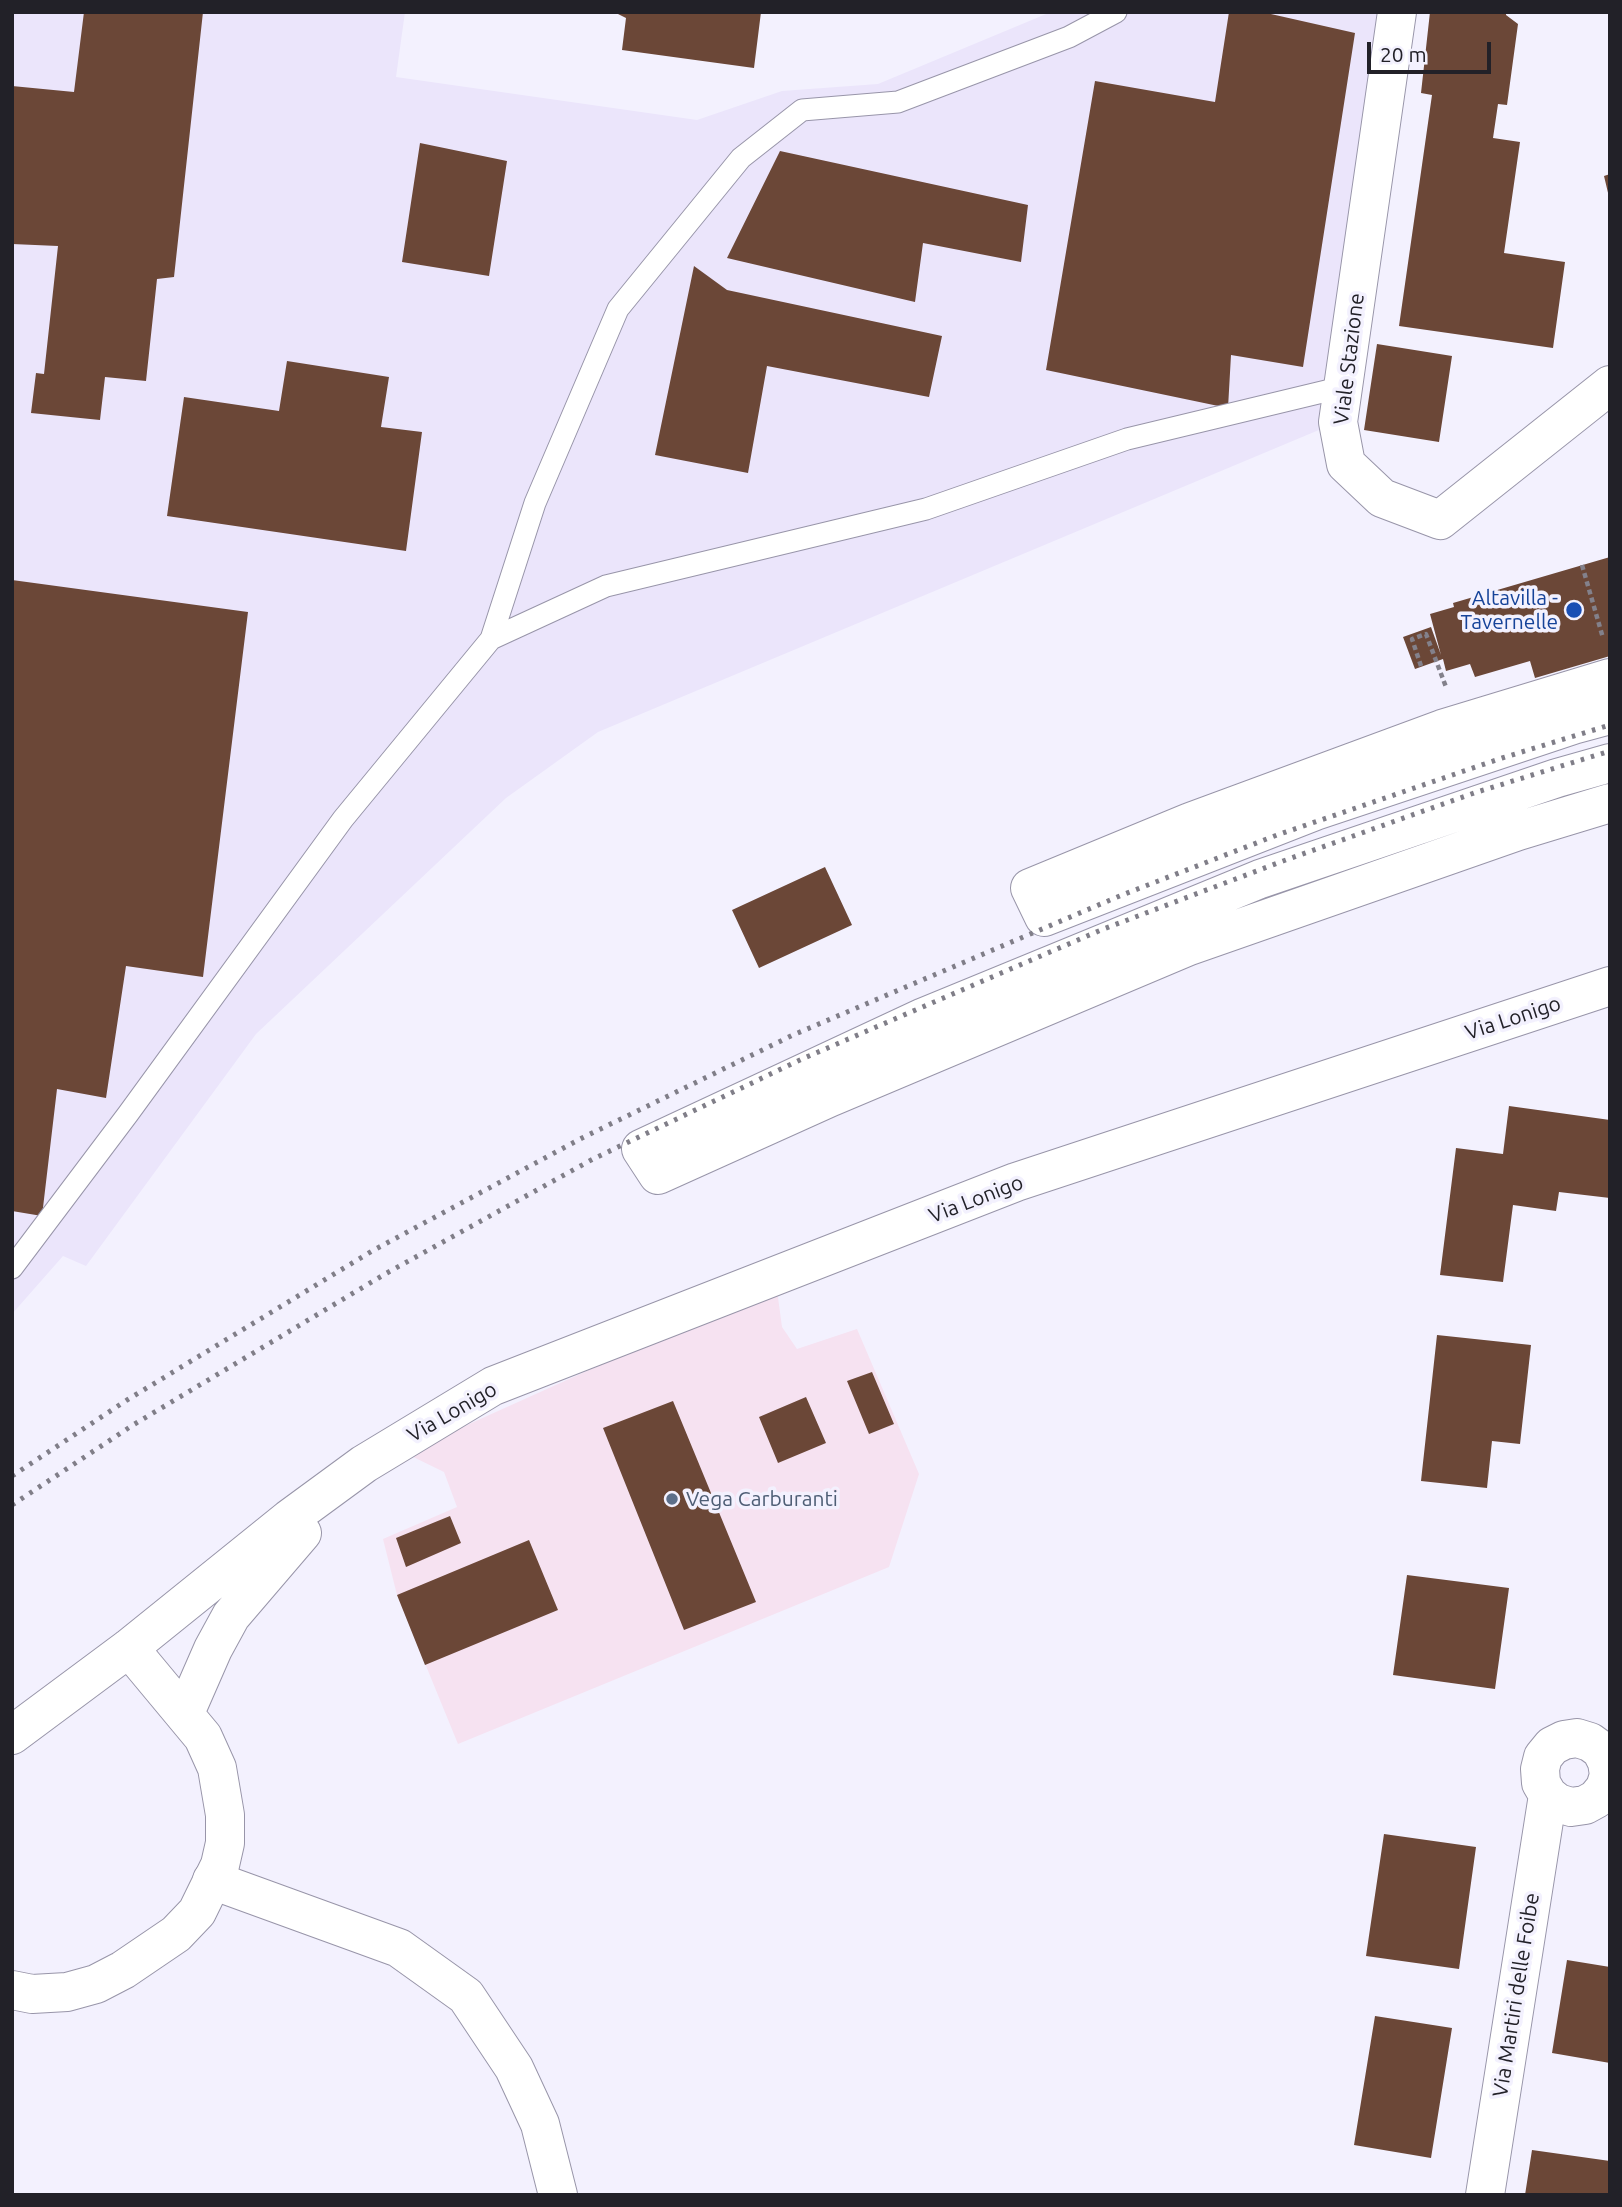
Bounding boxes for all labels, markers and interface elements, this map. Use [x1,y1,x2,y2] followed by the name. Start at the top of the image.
[1370,28,1494,72] scale bar
[1380,42,1427,66] text: 20 m
[1328,292,1370,426] street label: Viale Stazione
[1460,585,1558,635] place label: Altavilla - Tavernelle
[1564,600,1584,620] marker: Altavilla - Tavernelle
[1462,991,1564,1045] street label: Via Lonigo
[925,1169,1027,1229] street label: Via Lonigo
[403,1376,501,1448] street label: Via Lonigo
[686,1486,838,1512] place label: Vega Carburanti
[664,1491,680,1507] marker: Vega Carburanti
[1487,1891,1545,2099] street label: Via Martiri delle Foibe

